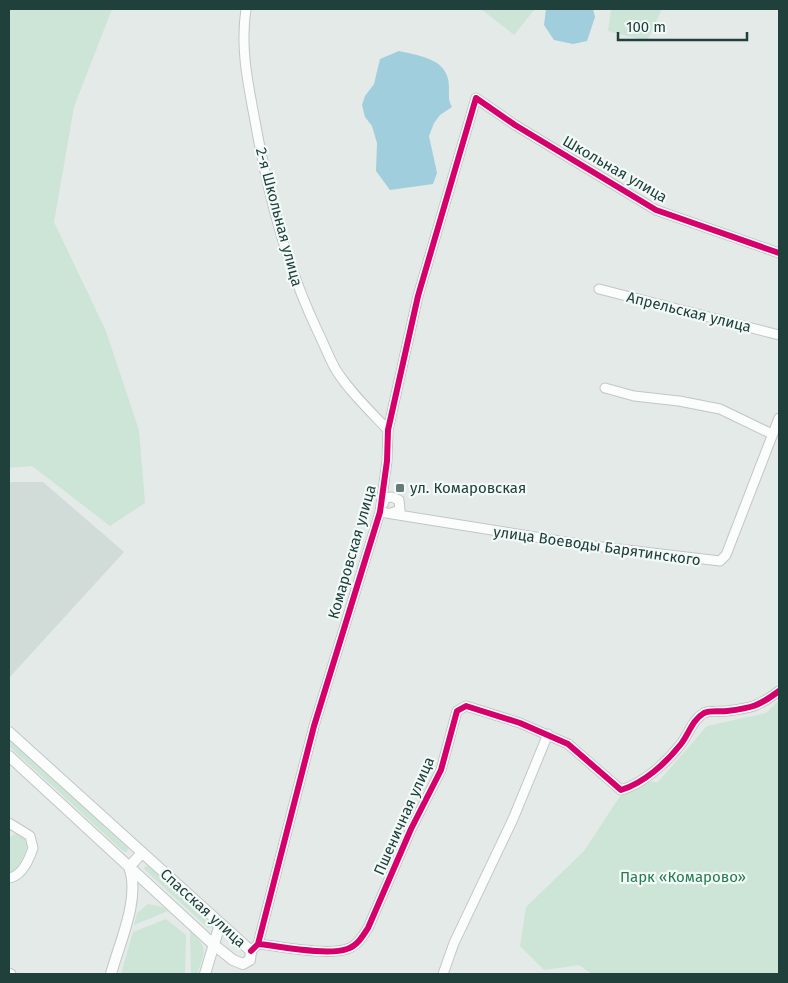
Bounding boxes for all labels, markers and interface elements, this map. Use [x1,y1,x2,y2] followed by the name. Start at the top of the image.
[618,10,747,42] scale bar
[626,18,666,36] text: 100 m
[560,132,670,206] street label: Школьная улица
[252,146,306,288] street label: 2-я Школьная улица
[625,288,753,336] street label: Апрельская улица
[410,479,526,497] place label: ул. Комаровская
[394,482,406,494] marker: ул. Комаровская
[324,483,380,621] street label: Комаровская улица
[492,523,702,569] street label: улица Воеводы Барятинского
[370,754,438,878] street label: Пшеничная улица
[156,865,250,951] street label: Спасская улица
[620,868,746,886] park label: Парк «Комарово»

